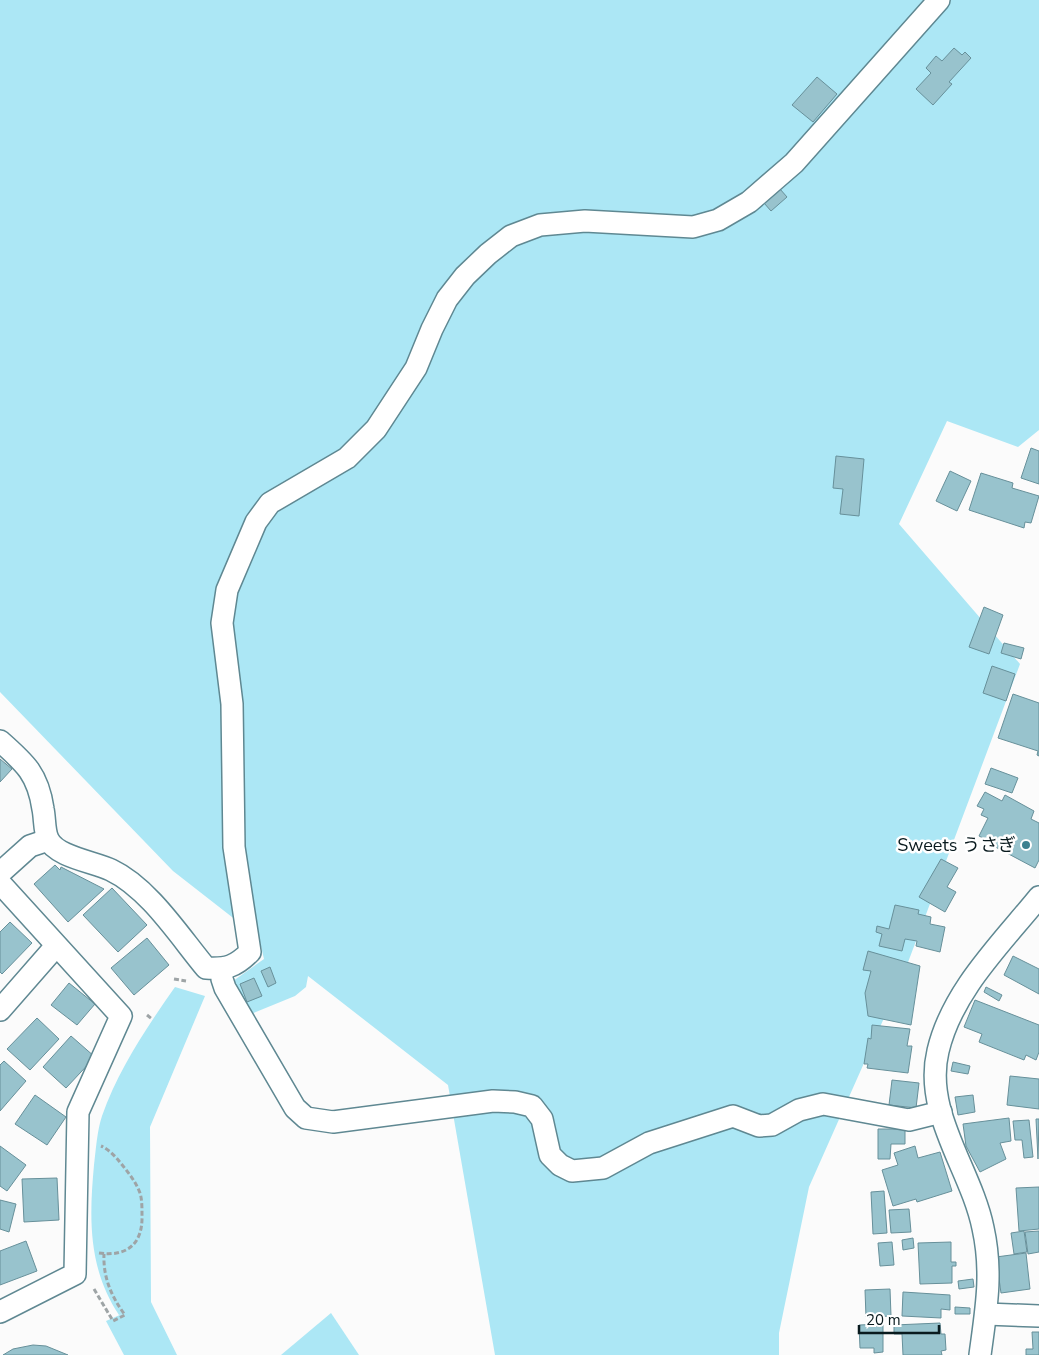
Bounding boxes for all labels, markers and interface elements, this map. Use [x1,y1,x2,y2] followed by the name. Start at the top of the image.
[897,833,1016,857] place label: Sweets うさぎ
[1020,839,1032,851] marker: Sweets うさぎ
[859,1302,939,1334] scale bar
[866,1310,901,1330] text: 20 m

